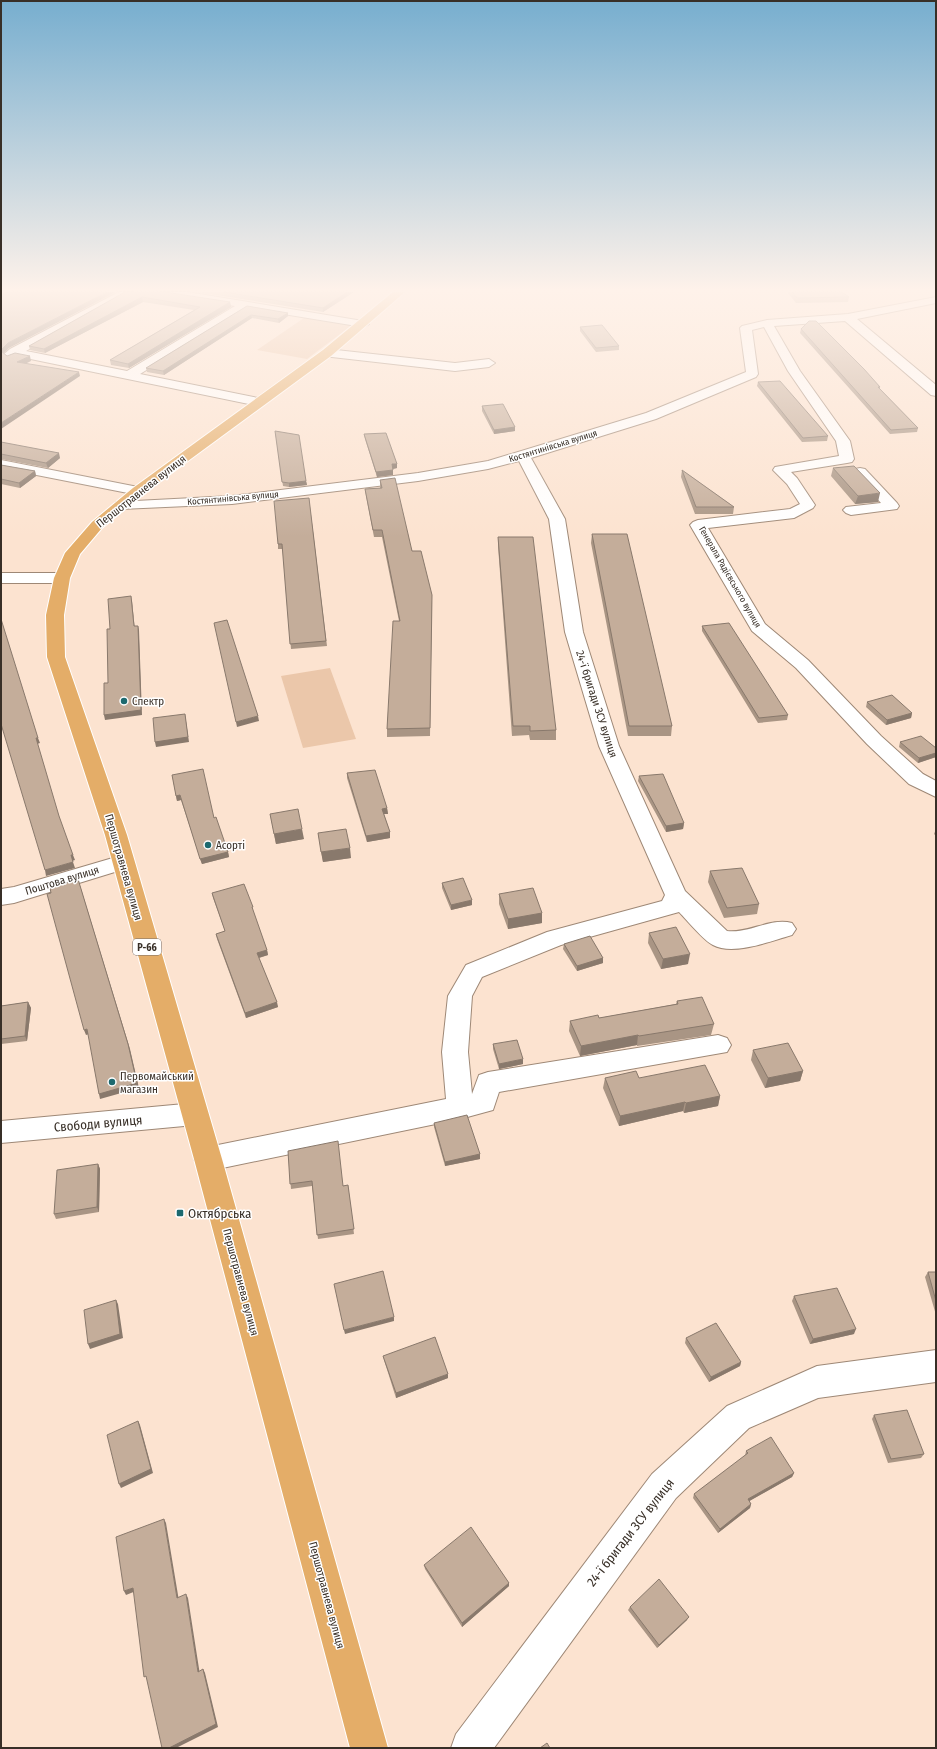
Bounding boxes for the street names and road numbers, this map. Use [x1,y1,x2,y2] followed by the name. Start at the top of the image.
[508,428,598,464] street label: Костянтинівська вулиця
[94,452,189,530] street label: Першотравнева вулиця
[187,489,279,507] street label: Костянтинівська вулиця
[697,525,763,629] street label: Генерала Радієвського вулиця
[573,649,620,759] street label: 24-ї бригади ЗСУ вулиця
[102,812,145,922] street label: Першотравнева вулиця
[24,863,101,898] street label: Поштова вулиця
[133,939,161,955] road number: Р-66
[53,1112,143,1135] street label: Свободи вулиця
[220,1227,261,1337] street label: Першотравнева вулиця
[584,1476,677,1589] street label: 24-ї бригади ЗСУ вулиця
[306,1540,347,1650] street label: Першотравнева вулиця

